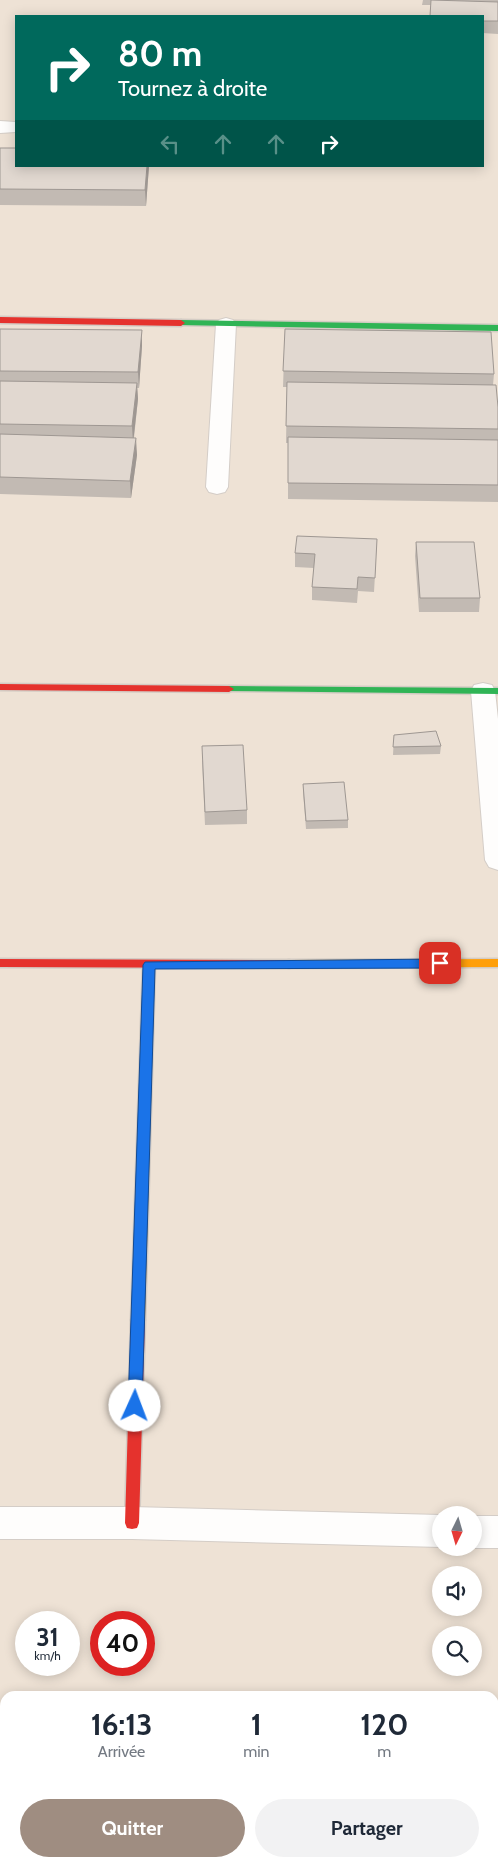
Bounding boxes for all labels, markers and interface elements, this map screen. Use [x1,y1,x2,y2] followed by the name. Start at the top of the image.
[118,32,202,75] text: 80 m
[35,35,100,100] icon: right
[118,75,267,102] text: Tournez à droite
[156,130,184,158] icon: left
[209,130,237,158] icon: ahead
[262,130,290,158] icon: ahead
[315,130,343,158] icon: right
[419,942,461,984] pin
[426,949,454,977] icon: arrive
[108,1379,160,1431] position arrow
[432,1506,482,1556] north arrow
[432,1506,482,1676] map controls
[432,1566,482,1616] button: sound
[90,1611,155,1676] speed limit sign: 40
[36,1622,59,1652] text: 31
[432,1626,482,1676] button: search
[34,1648,61,1663] text: km/h
[91,1706,153,1743] text: 16:13
[251,1706,262,1743] text: 1
[360,1706,408,1743] text: 120
[98,1742,145,1761] text: Arrivée
[243,1742,270,1761] text: min
[377,1742,391,1761] text: m
[20,1799,245,1857] button: Quitter
[255,1799,479,1857] button: Partager

